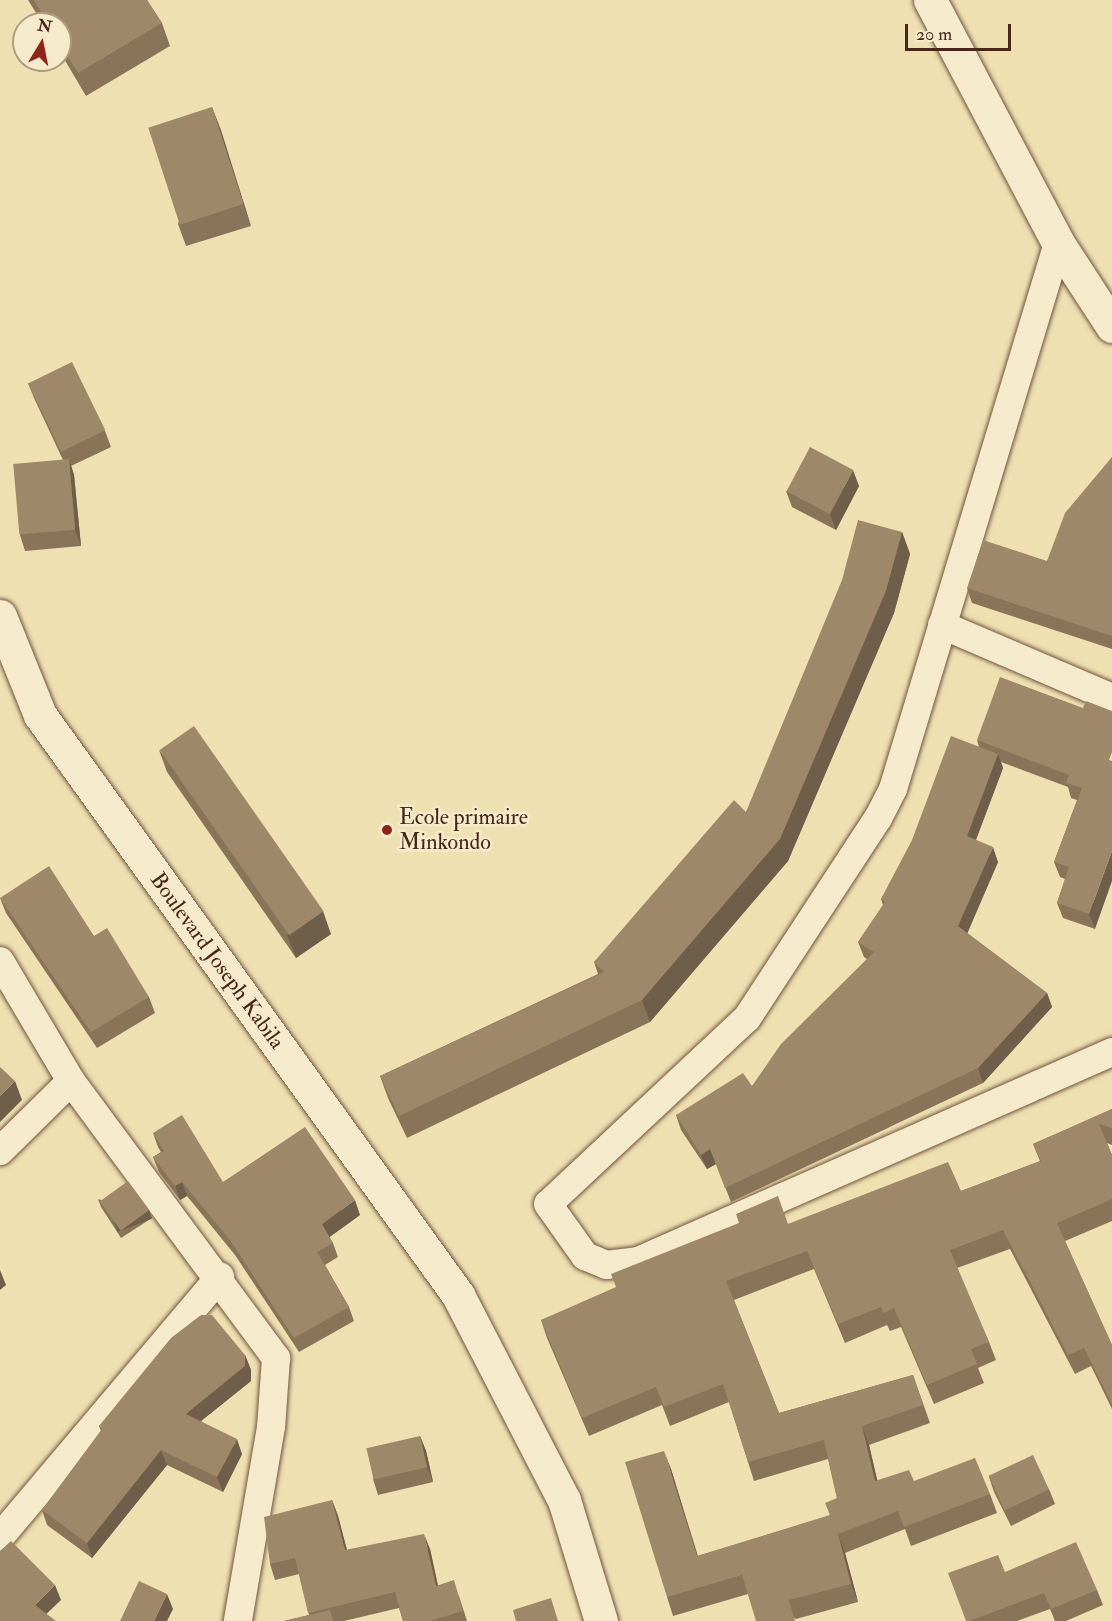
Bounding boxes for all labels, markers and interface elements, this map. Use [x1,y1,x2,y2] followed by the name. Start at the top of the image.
[12,12,72,72] north arrow
[908,12,1014,50] scale bar
[36,15,54,37] text: N
[916,23,952,46] text: 20 m
[399,804,528,855] place label: Ecole primaire Minkondo
[380,823,394,837] marker: Ecole primaire Minkondo
[144,868,290,1054] street label: Boulevard Joseph Kabila

